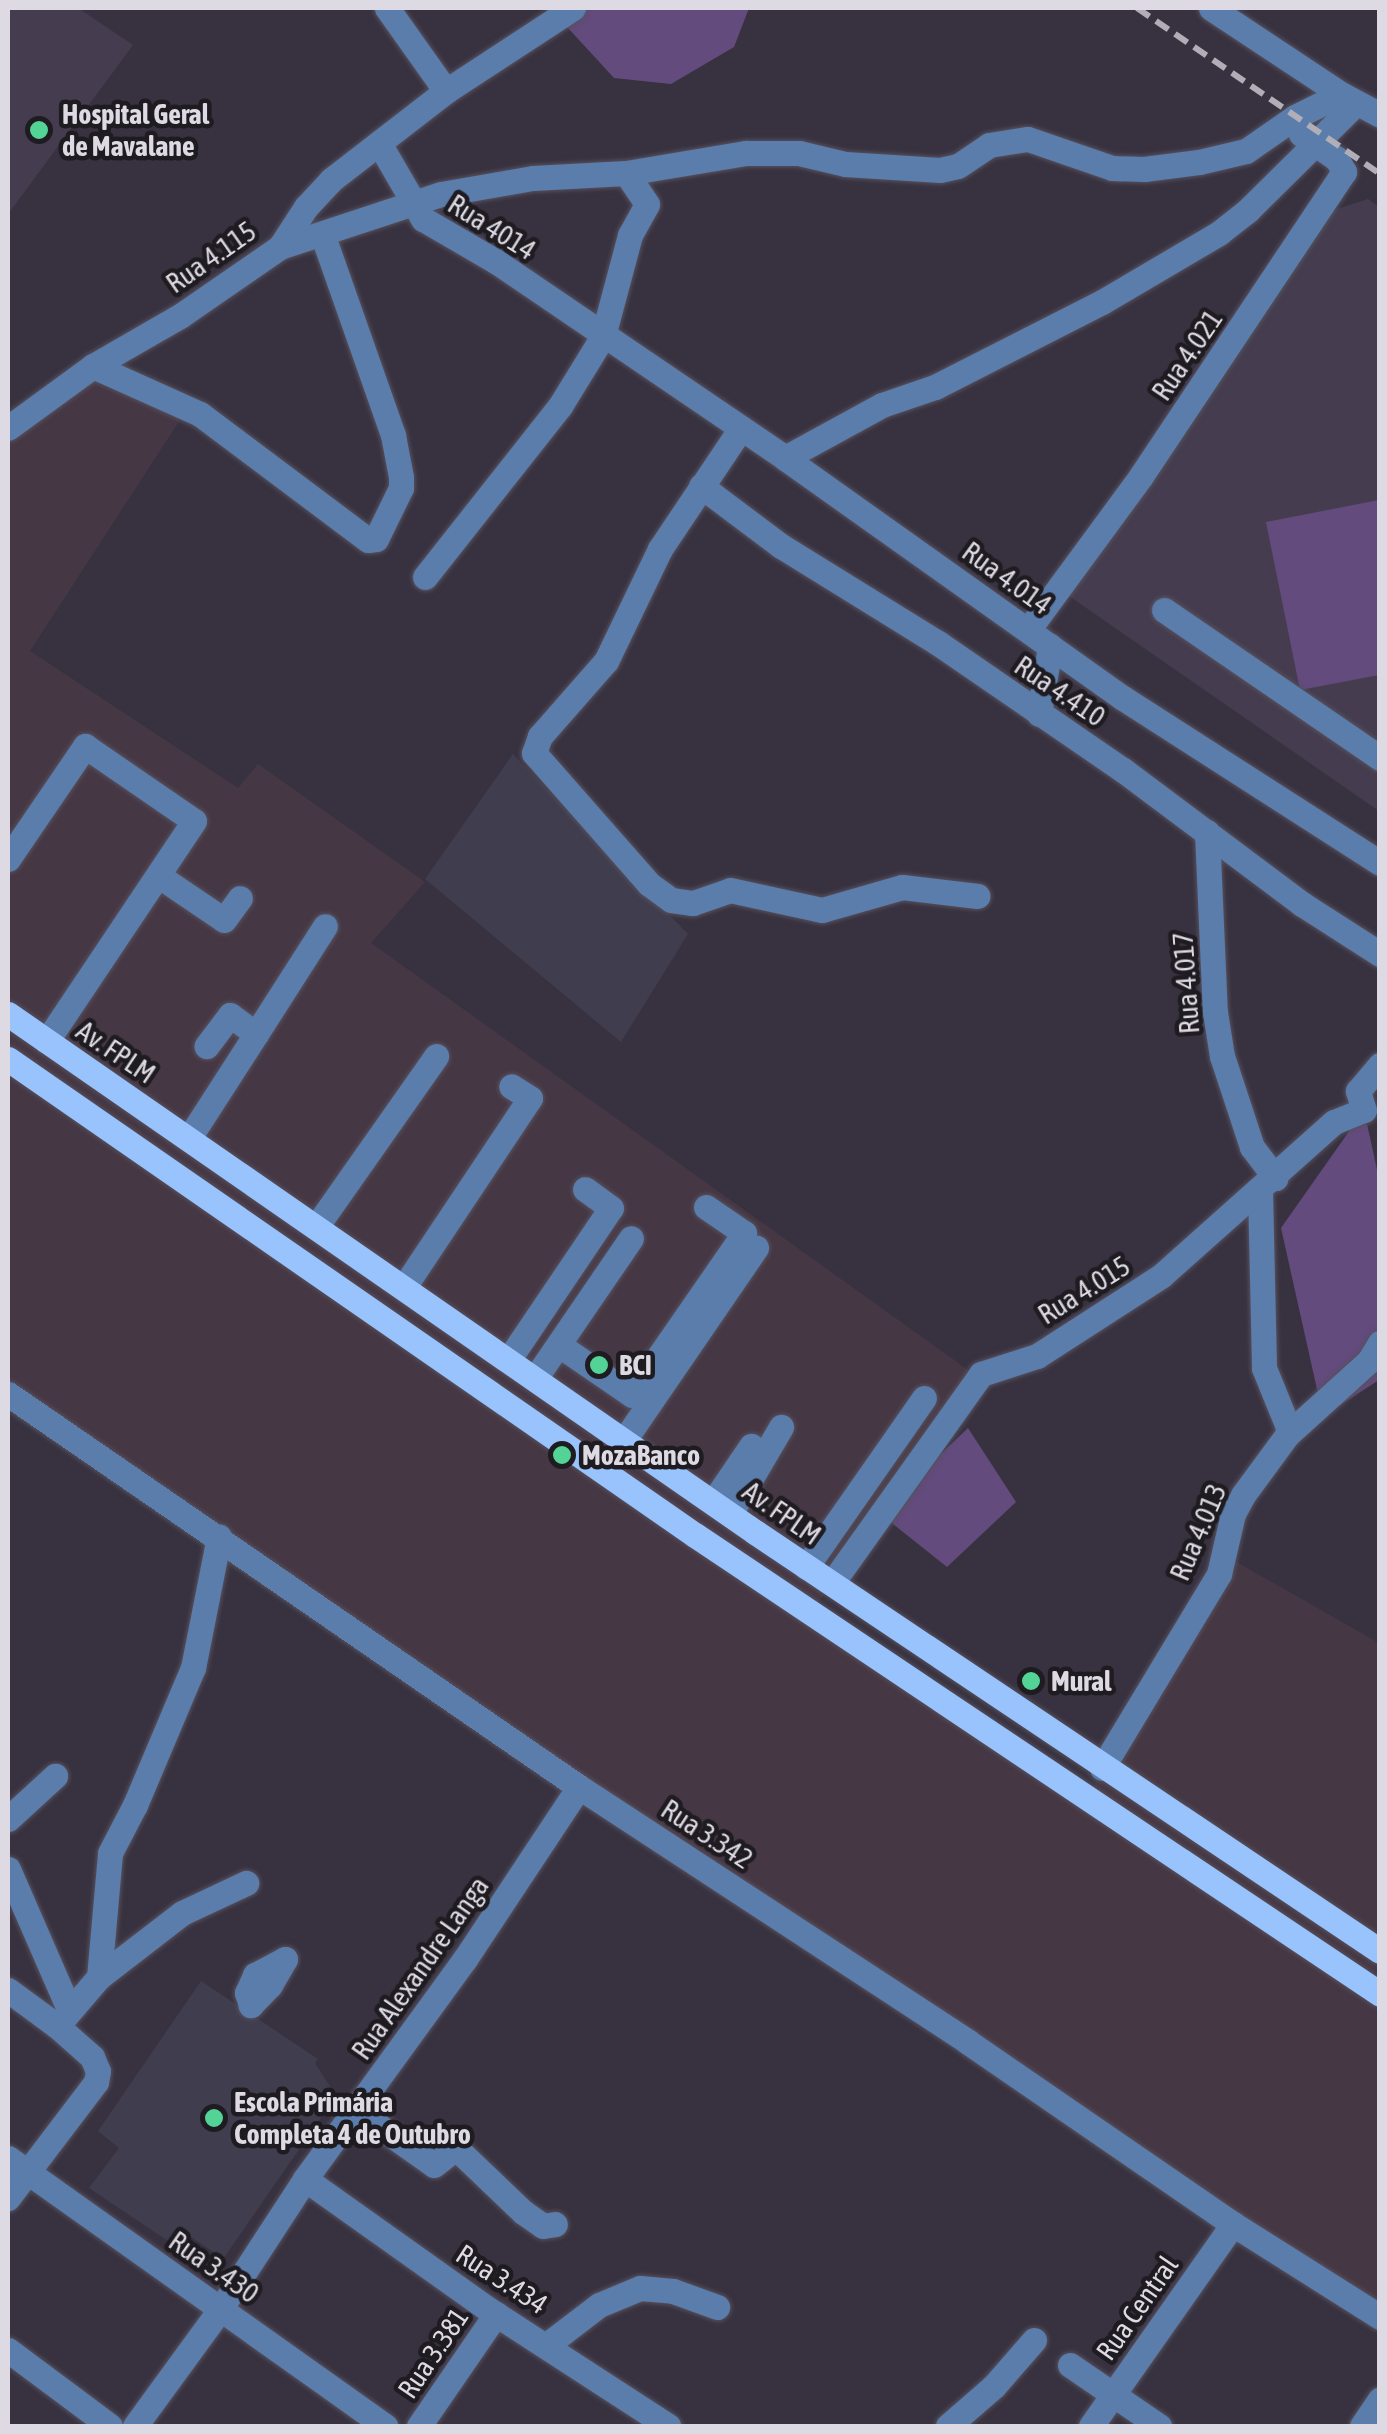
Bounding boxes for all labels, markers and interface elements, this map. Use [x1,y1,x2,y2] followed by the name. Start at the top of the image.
[62,97,209,163] place label: Hospital Geral de Mavalane
[26,117,52,143] marker: Hospital Geral de Mavalane
[442,187,542,267] street label: Rua 4014
[160,214,262,300] street label: Rua 4.115
[1145,303,1229,407] street label: Rua 4.021
[956,534,1058,622] street label: Rua 4.014
[1008,649,1112,733] street label: Rua 4.410
[1166,931,1206,1035] street label: Rua 4.017
[70,1014,162,1090] street label: Av. FPLM
[1032,1249,1136,1331] street label: Rua 4.015
[619,1348,652,1382] place label: BCI
[588,1354,610,1376] marker: BCI
[582,1438,700,1472] place label: MozaBanco
[551,1444,573,1466] marker: MozaBanco
[736,1474,828,1552] street label: Av. FPLM
[1163,1478,1233,1586] street label: Rua 4.013
[1051,1664,1111,1698] place label: Mural
[1020,1670,1042,1692] marker: Mural
[655,1792,759,1876] street label: Rua 3.342
[344,1870,496,2066] street label: Rua Alexandre Langa
[234,2085,471,2151] place label: Escola Primária Completa 4 de Outubro
[203,2107,225,2129] marker: Escola Primária Completa 4 de Outubro
[163,2224,265,2310] street label: Rua 3.430
[450,2237,554,2321] street label: Rua 3.434
[1089,2249,1185,2367] street label: Rua Central
[391,2301,475,2405] street label: Rua 3.381

